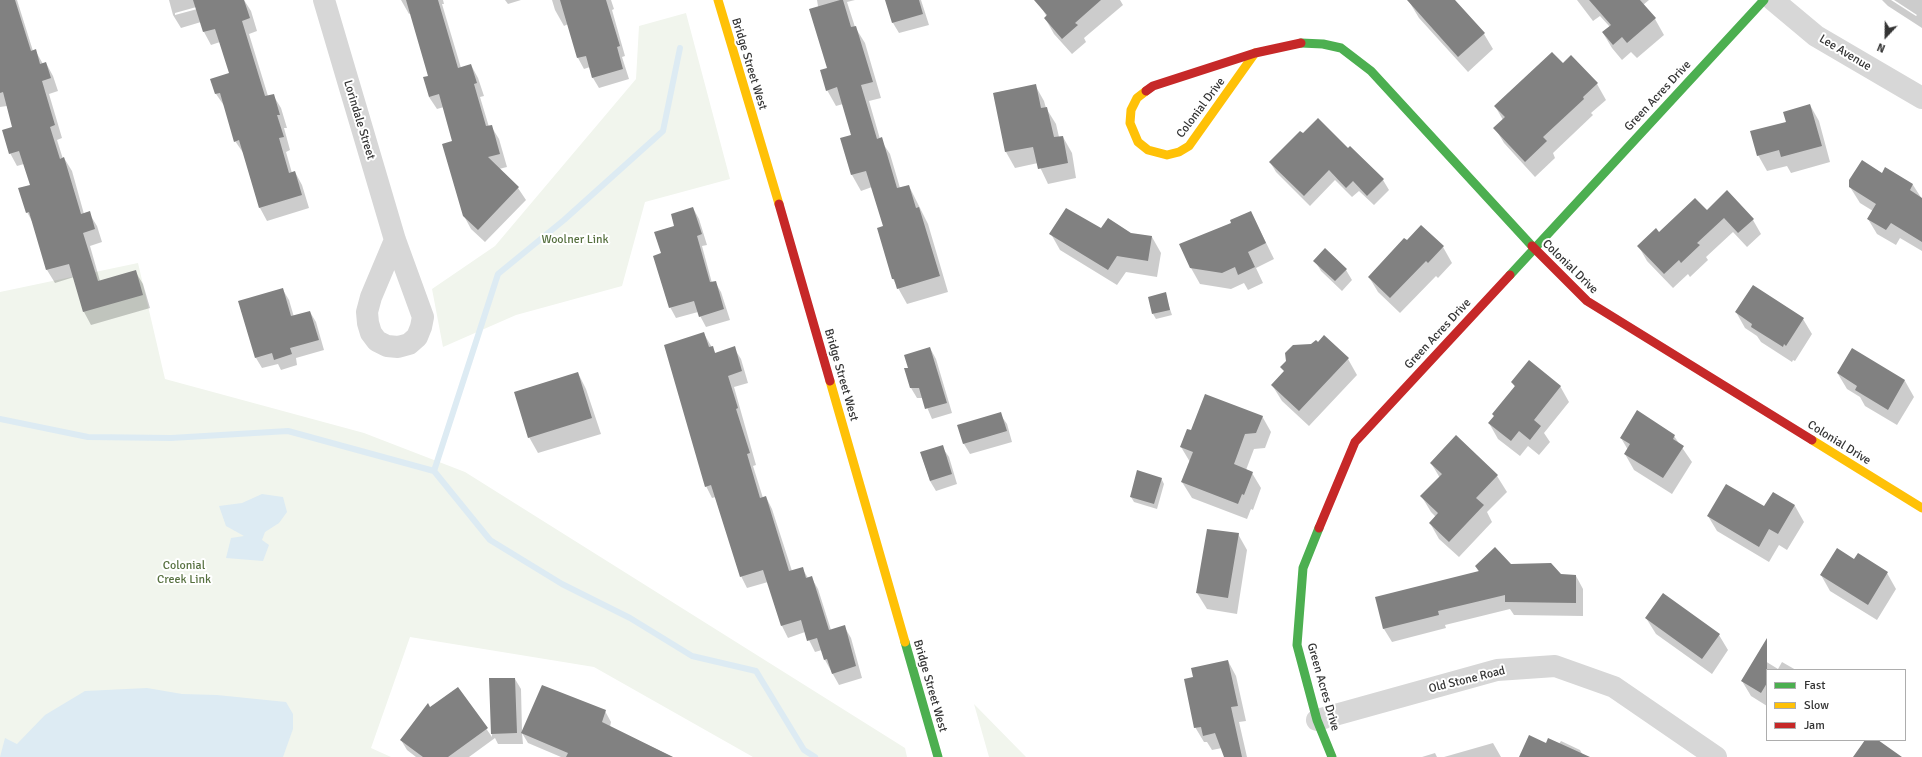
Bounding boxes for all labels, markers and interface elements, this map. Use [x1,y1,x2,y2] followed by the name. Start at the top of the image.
[728,16,770,112] street label: Bridge Street West
[1866,16,1906,56] north arrow
[1816,32,1874,74] street label: Lee Avenue
[1875,40,1887,55] text: N
[1622,58,1694,134] street label: Green Acres Drive
[1174,75,1228,141] street label: Colonial Drive
[340,79,378,161] street label: Lorindale Street
[541,233,609,247] park label: Woolner Link
[1539,237,1601,297] street label: Colonial Drive
[1402,296,1474,372] street label: Green Acres Drive
[821,327,861,423] street label: Bridge Street West
[1805,418,1873,468] street label: Colonial Drive
[157,559,211,587] park label: Colonial Creek Link
[910,638,950,734] street label: Bridge Street West
[1304,641,1342,733] street label: Green Acres Drive
[1427,664,1507,696] street label: Old Stone Road
[1766,669,1906,741] legend
[1804,678,1825,693] text: Fast
[1804,698,1829,713] text: Slow
[1804,718,1825,733] text: Jam

